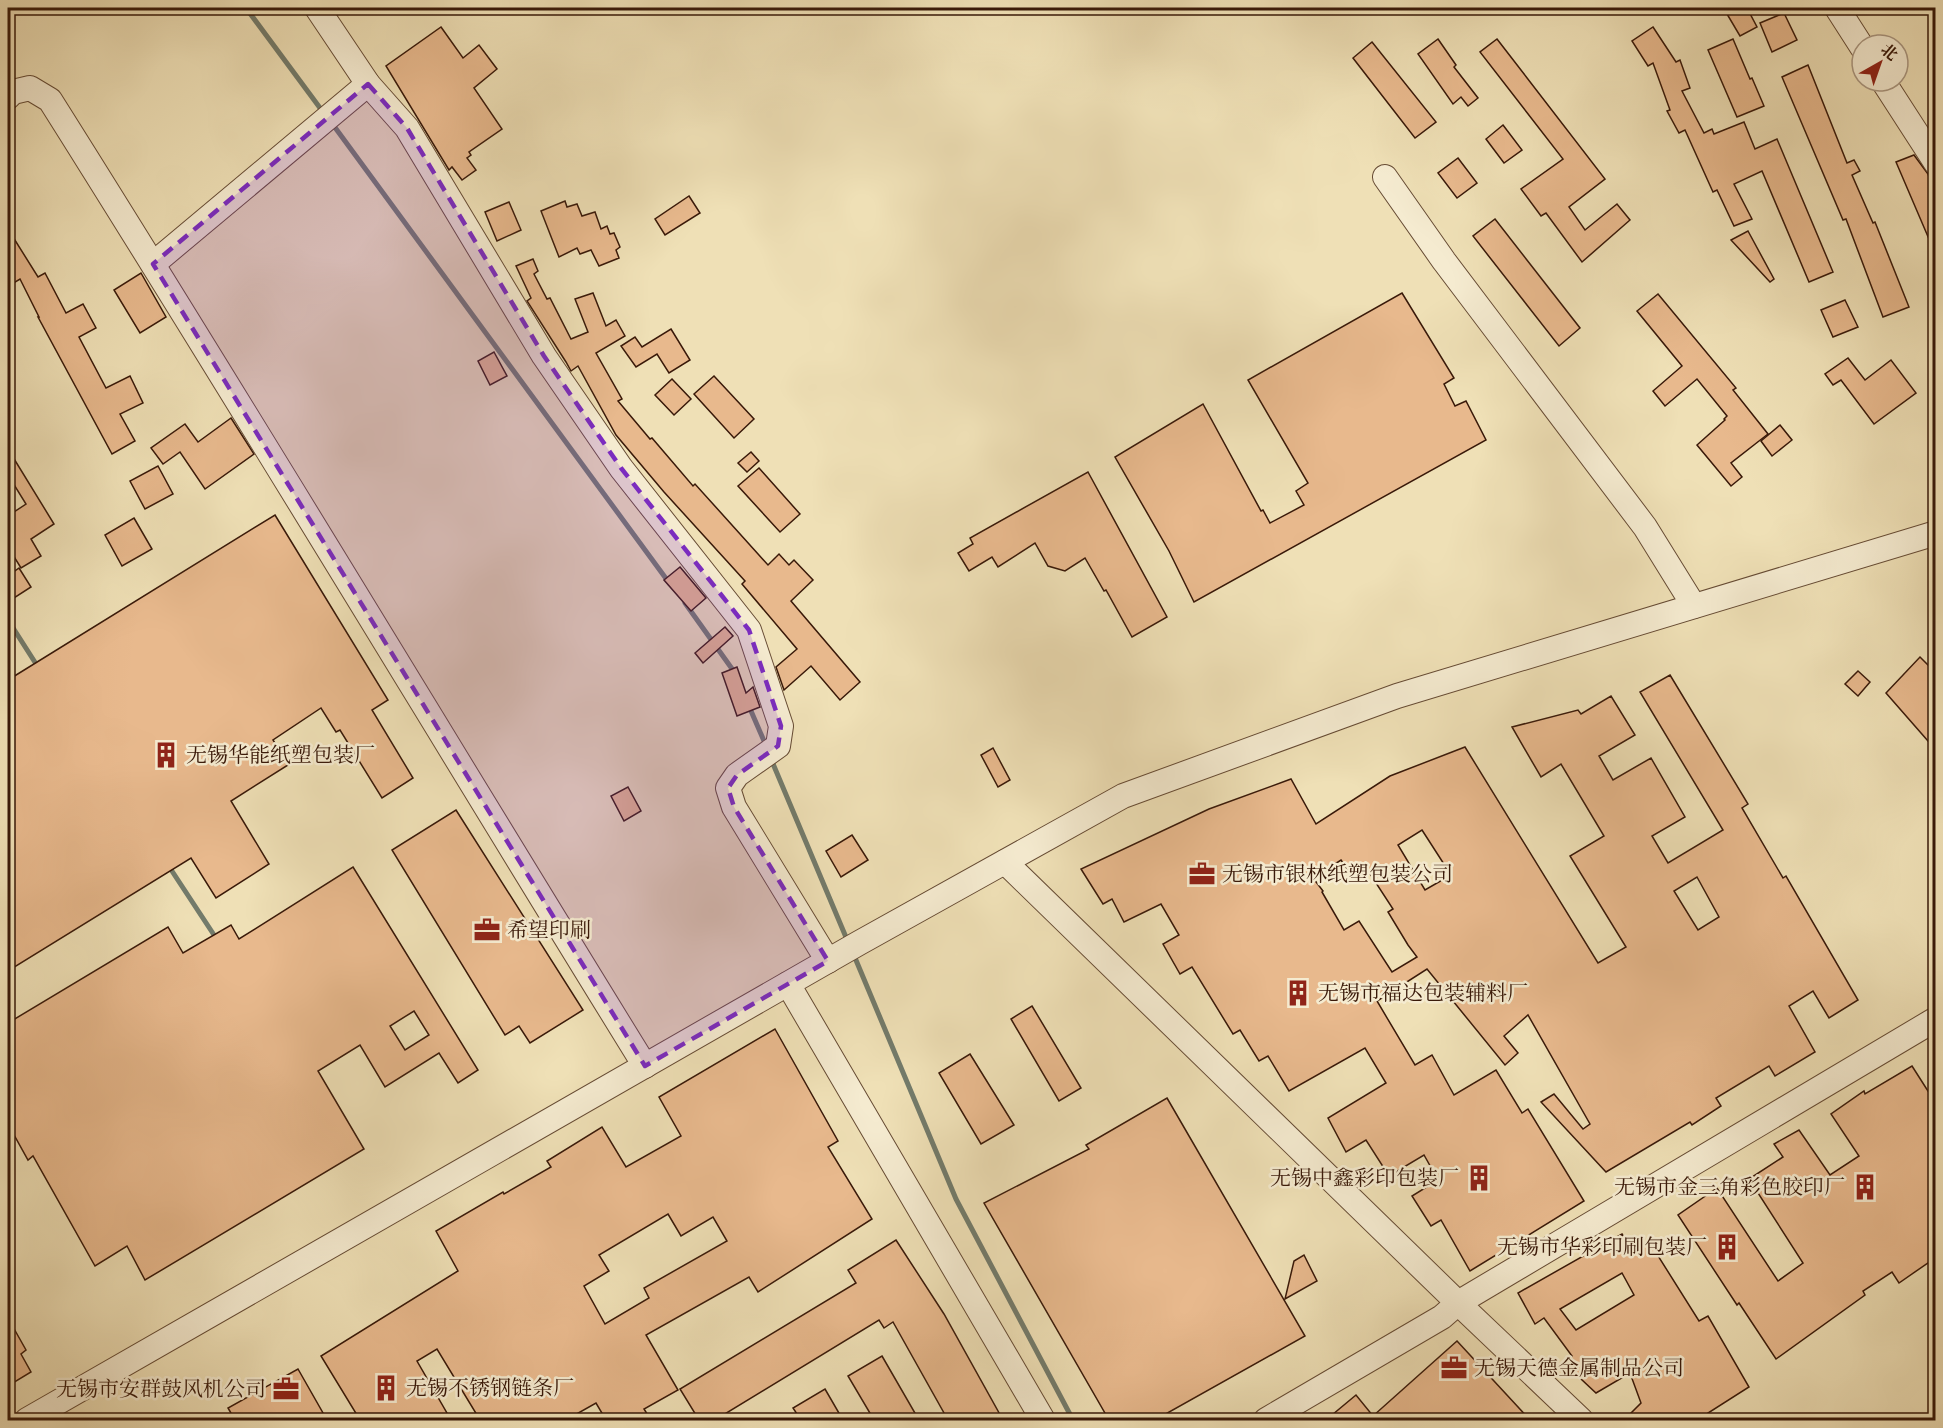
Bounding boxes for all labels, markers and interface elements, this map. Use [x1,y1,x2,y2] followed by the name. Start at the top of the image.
[1850,33,1910,93] north arrow
[1876,39,1902,66] text: 北
[151,740,181,770] building icon: 无锡华能纸塑包装厂
[186,741,375,769] place label: 无锡华能纸塑包装厂
[1187,859,1217,889] office icon: 无锡市银林纸塑包装公司
[1222,860,1453,888] place label: 无锡市银林纸塑包装公司
[472,915,502,945] office icon: 希望印刷
[507,916,591,944] place label: 希望印刷
[1283,978,1313,1008] building icon: 无锡市福达包装辅料厂
[1318,979,1528,1007] place label: 无锡市福达包装辅料厂
[1464,1163,1494,1193] building icon: 无锡中鑫彩印包装厂
[1270,1164,1459,1192] place label: 无锡中鑫彩印包装厂
[1850,1172,1880,1202] building icon: 无锡市金三角彩色胶印厂
[1614,1173,1845,1201] place label: 无锡市金三角彩色胶印厂
[1712,1232,1742,1262] building icon: 无锡市华彩印刷包装厂
[1497,1233,1707,1261] place label: 无锡市华彩印刷包装厂
[1439,1353,1469,1383] office icon: 无锡天德金属制品公司
[1474,1354,1684,1382] place label: 无锡天德金属制品公司
[371,1373,401,1403] building icon: 无锡不锈钢链条厂
[271,1374,301,1404] office icon: 无锡市安群鼓风机公司
[406,1374,574,1402] place label: 无锡不锈钢链条厂
[56,1375,266,1403] place label: 无锡市安群鼓风机公司

